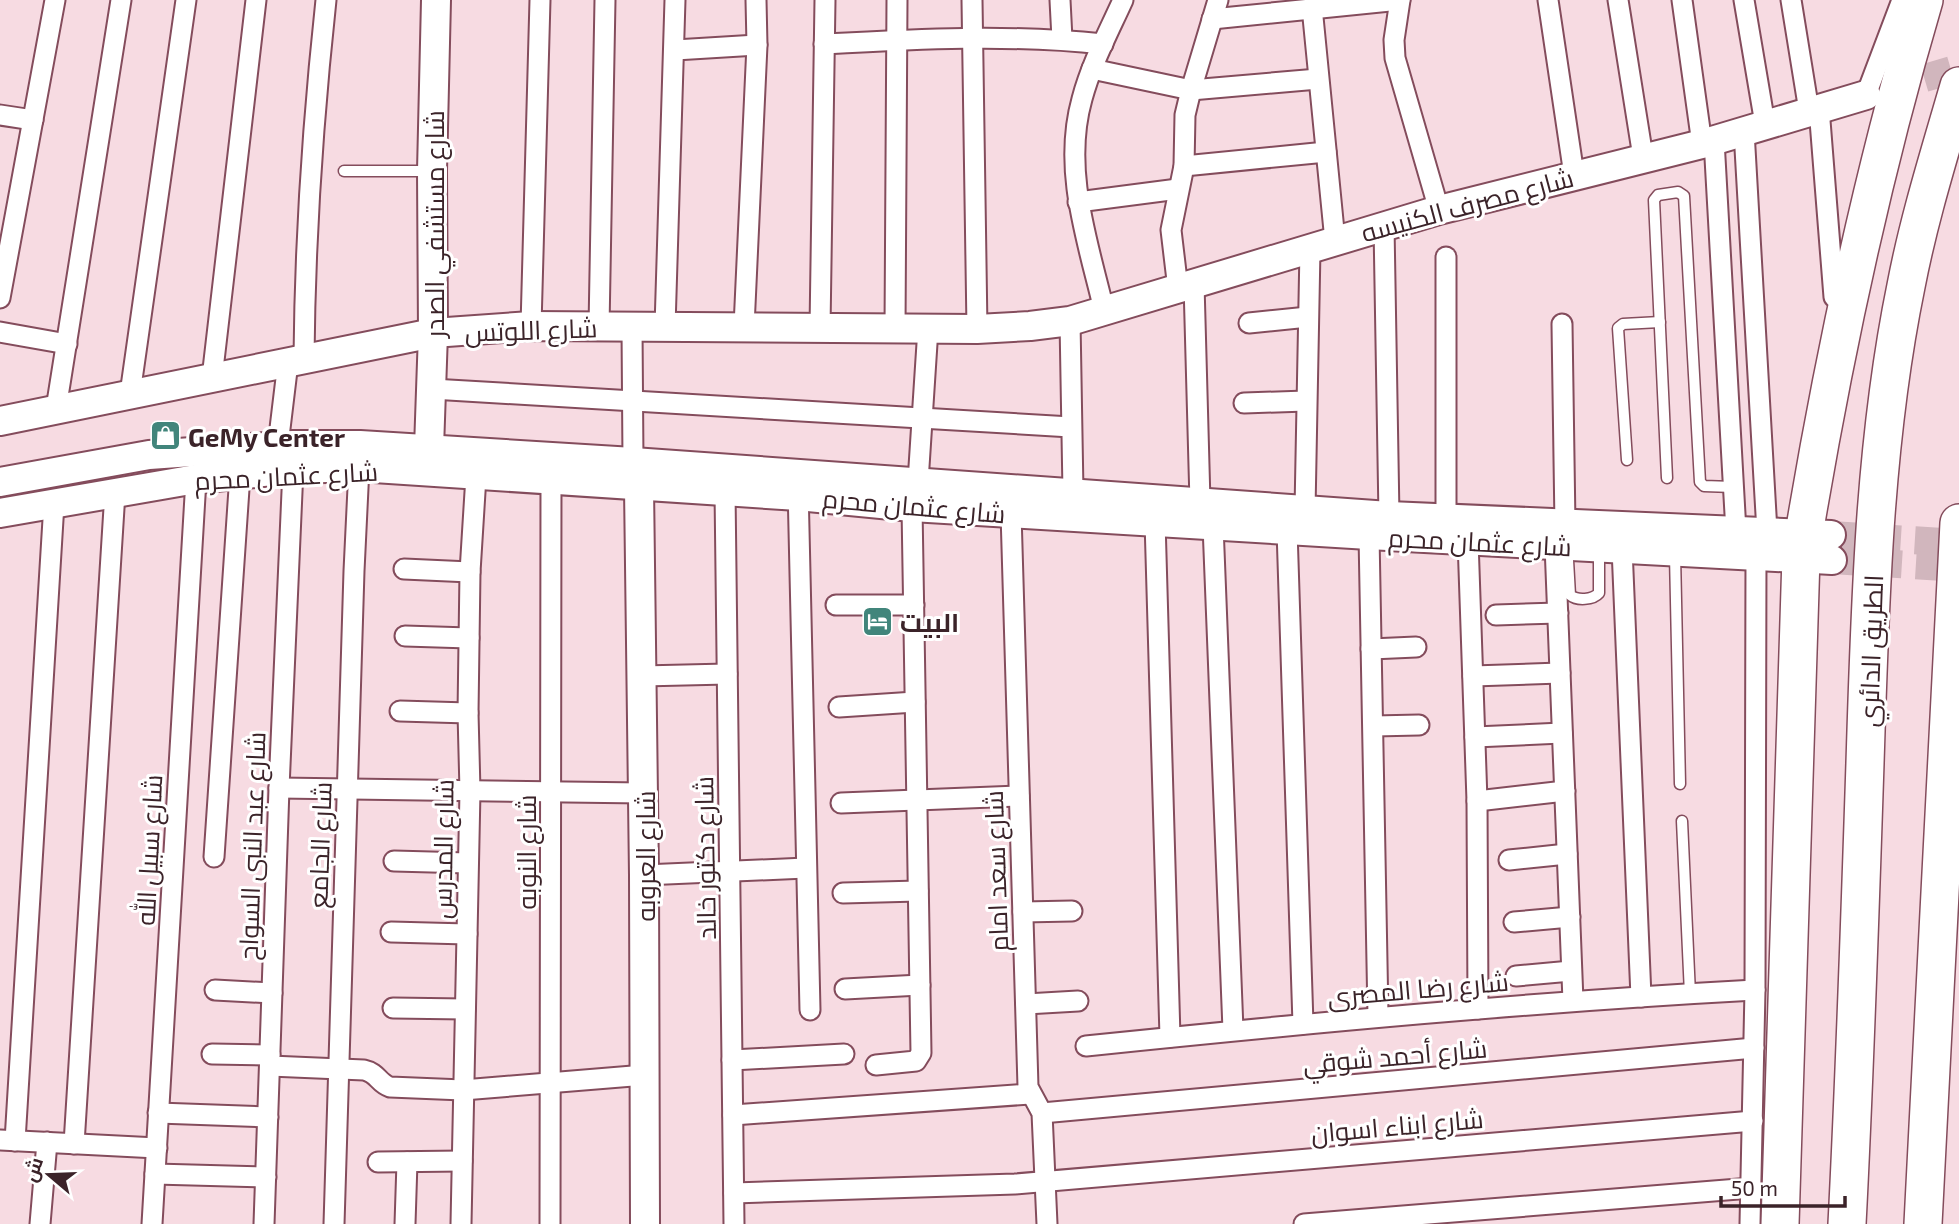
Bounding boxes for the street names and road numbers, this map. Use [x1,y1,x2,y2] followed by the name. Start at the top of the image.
[418,110,456,340] street label: شارع مستشفي الصدر
[1357,161,1577,250] street label: شارع مصرف الكنيسه
[464,311,598,350] street label: شارع اللوتس
[193,455,379,499] street label: شارع عثمان محرم
[821,482,1007,532] street label: شارع عثمان محرم
[1387,521,1573,565] street label: شارع عثمان محرم
[1852,574,1894,728] street label: الطريق الدائري
[232,731,273,961] street label: شارع عبد النبى السواح
[129,774,170,927] street label: شارع سبيل الله
[687,776,724,940] street label: شارع دكتور خالد
[425,779,462,919] street label: شارع المدرس
[301,781,340,909] street label: شارع الجامع
[977,790,1017,952] street label: شارع سعد امام
[629,791,663,921] street label: شارع العروبه
[510,795,544,909] street label: شارع النوبه
[1326,965,1510,1014] street label: شارع رضا المصرى
[1302,1031,1489,1085] street label: شارع أحمد شوقي
[1309,1102,1485,1151] street label: شارع ابناء اسوان

